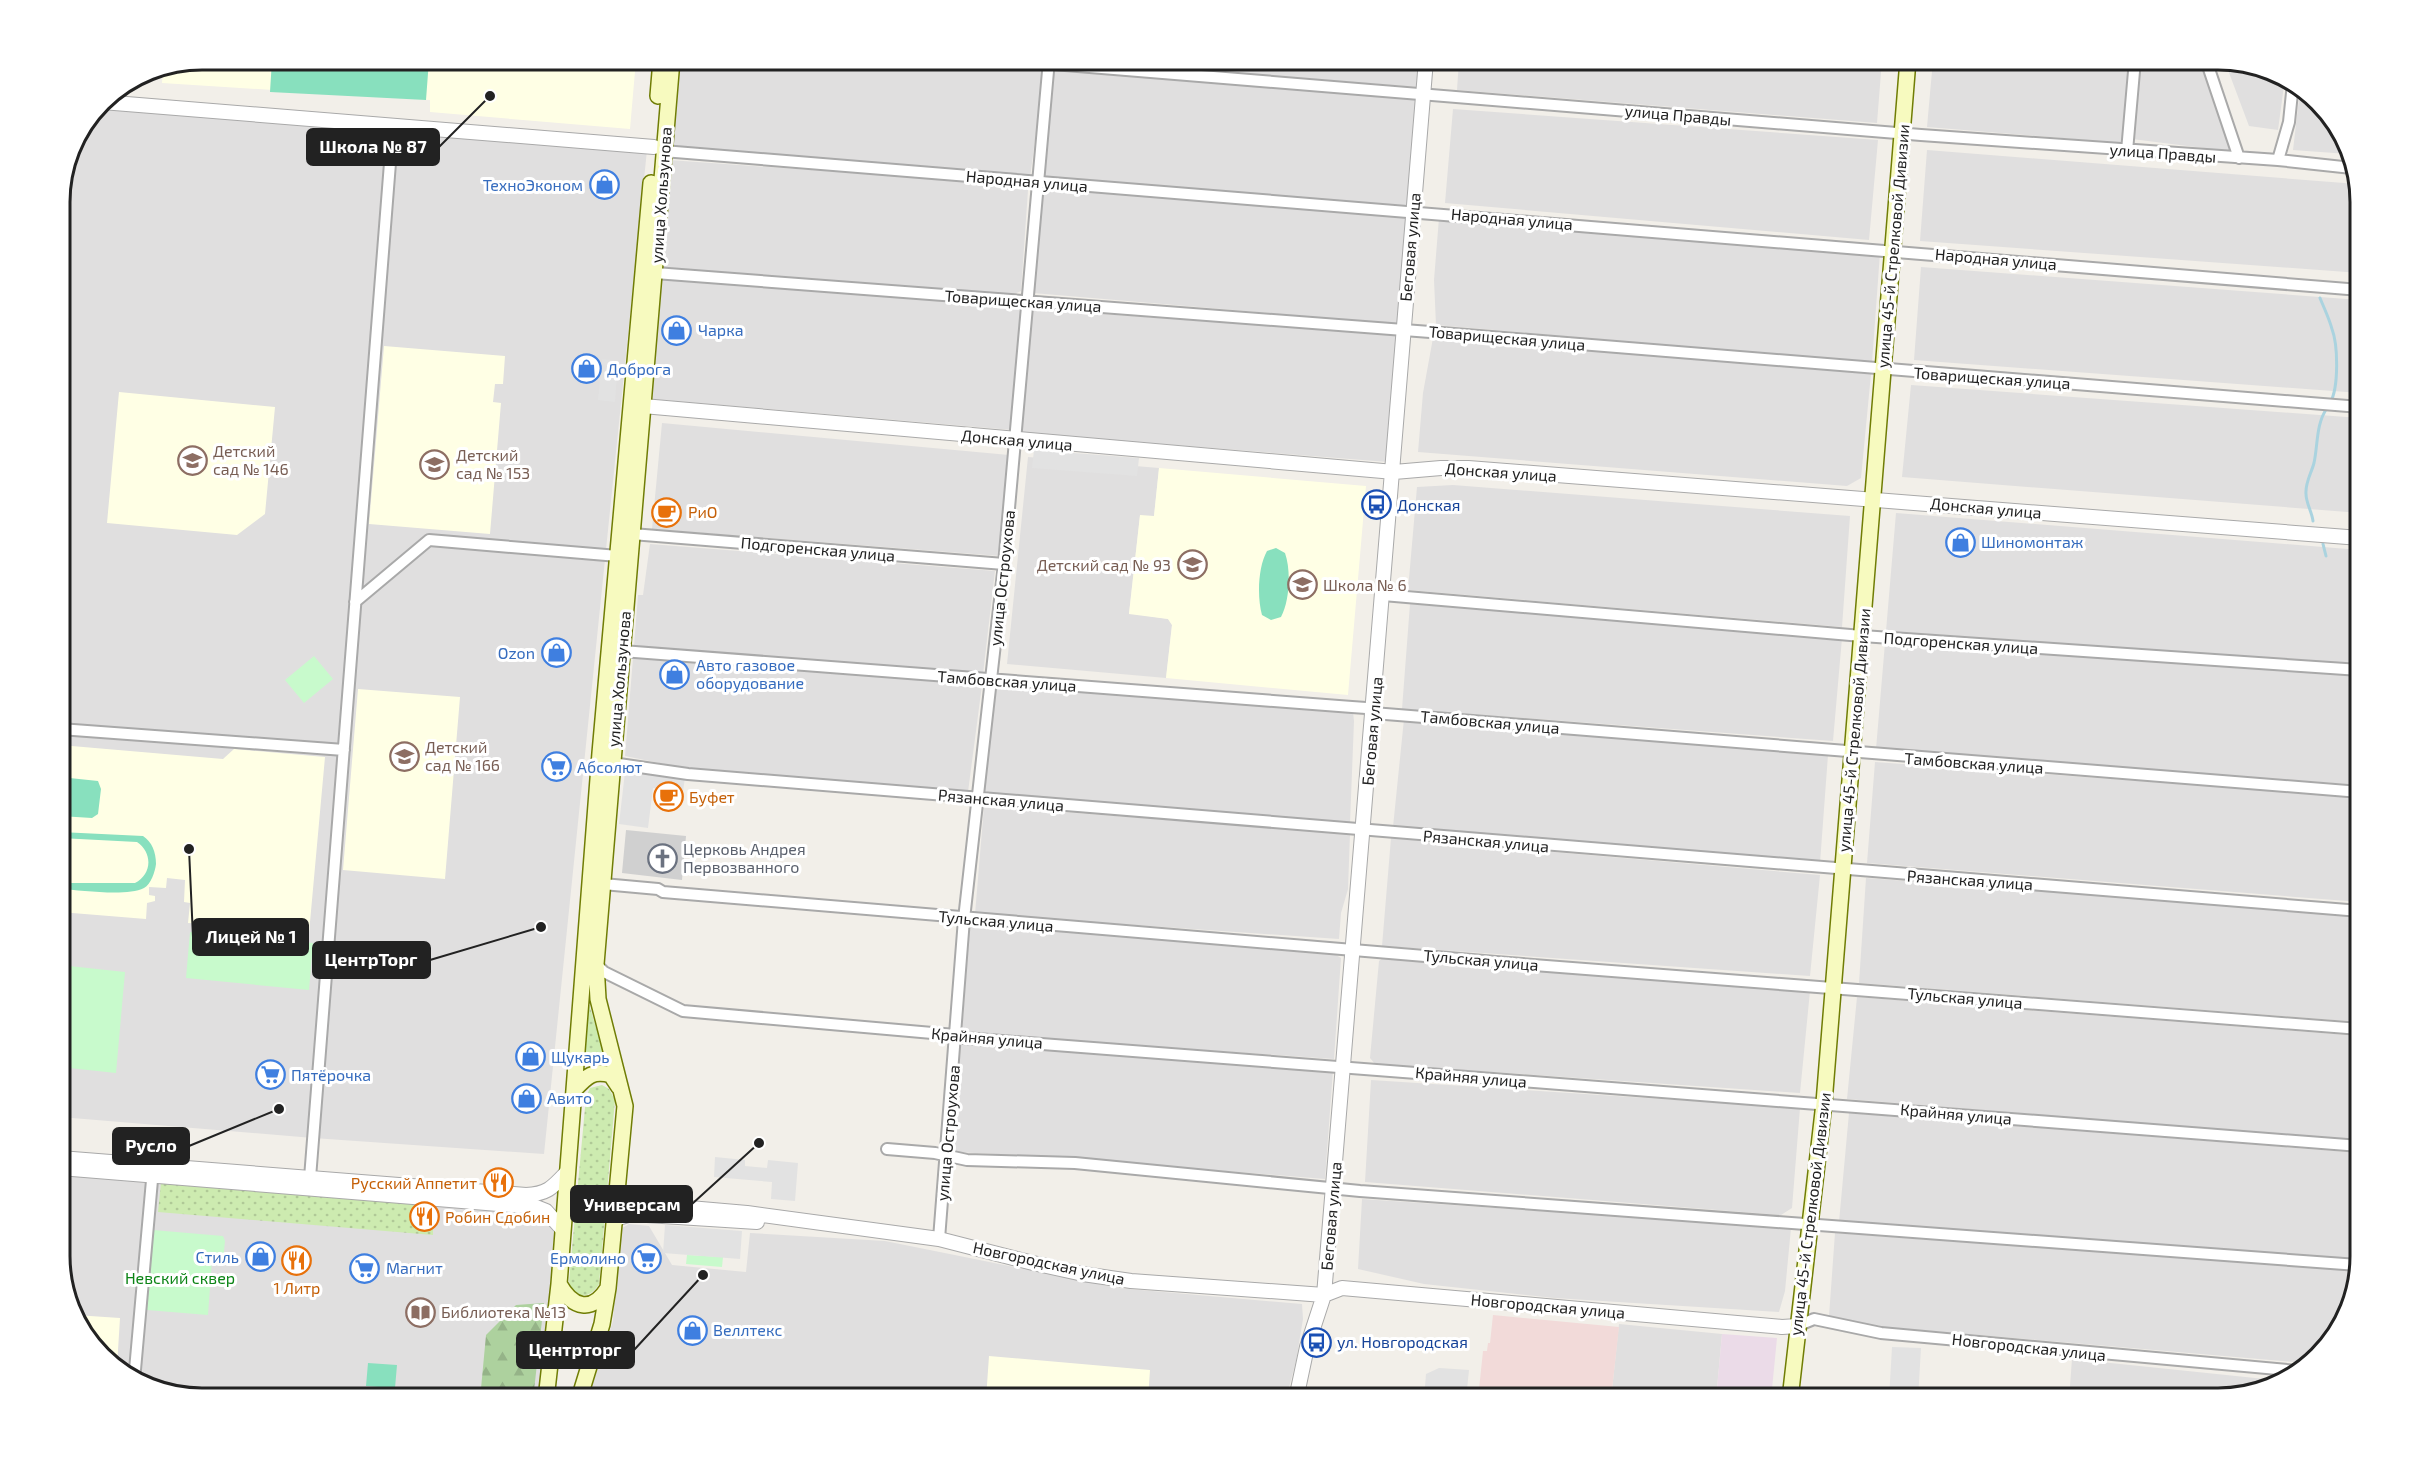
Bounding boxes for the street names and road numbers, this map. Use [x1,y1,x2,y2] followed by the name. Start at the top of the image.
[1624,100,1732,130] street label: улица Правды
[1872,123,1914,369] street label: улица 45-й Стрелковой Дивизии
[646,126,676,264] street label: улица Хользунова
[2109,139,2217,167] street label: улица Правды
[965,166,1089,196] street label: Народная улица
[1395,192,1425,302] street label: Беговая улица
[1450,204,1574,234] street label: Народная улица
[1934,244,2058,274] street label: Народная улица
[944,286,1102,316] street label: Товарищеская улица
[1428,321,1586,355] street label: Товарищеская улица
[1913,363,2071,393] street label: Товарищеская улица
[960,425,1074,455] street label: Донская улица
[1445,458,1557,486] street label: Донская улица
[1929,493,2043,523] street label: Донская улица
[985,509,1019,647] street label: улица Остроухова
[740,532,896,566] street label: Подгоренская улица
[1833,607,1875,853] street label: улица 45-й Стрелковой Дивизии
[603,610,635,748] street label: улица Хользунова
[1883,628,2039,658] street label: Подгоренская улица
[937,666,1077,696] street label: Тамбовская улица
[1357,676,1387,786] street label: Беговая улица
[1420,706,1560,738] street label: Тамбовская улица
[1904,748,2044,778] street label: Тамбовская улица
[937,785,1065,815] street label: Рязанская улица
[1422,826,1550,856] street label: Рязанская улица
[1906,866,2034,894] street label: Рязанская улица
[938,906,1054,936] street label: Тульская улица
[1423,945,1539,975] street label: Тульская улица
[1907,983,2023,1013] street label: Тульская улица
[930,1023,1044,1053] street label: Крайняя улица
[1414,1062,1528,1092] street label: Крайняя улица
[932,1064,964,1202] street label: улица Остроухова
[1785,1091,1835,1337] street label: улица 45-й Стрелковой Дивизии
[1899,1099,2013,1129] street label: Крайняя улица
[1316,1161,1346,1271] street label: Беговая улица
[971,1237,1127,1289] street label: Новгородская улица
[1470,1289,1626,1323] street label: Новгородская улица
[1951,1329,2107,1365] street label: Новгородская улица

